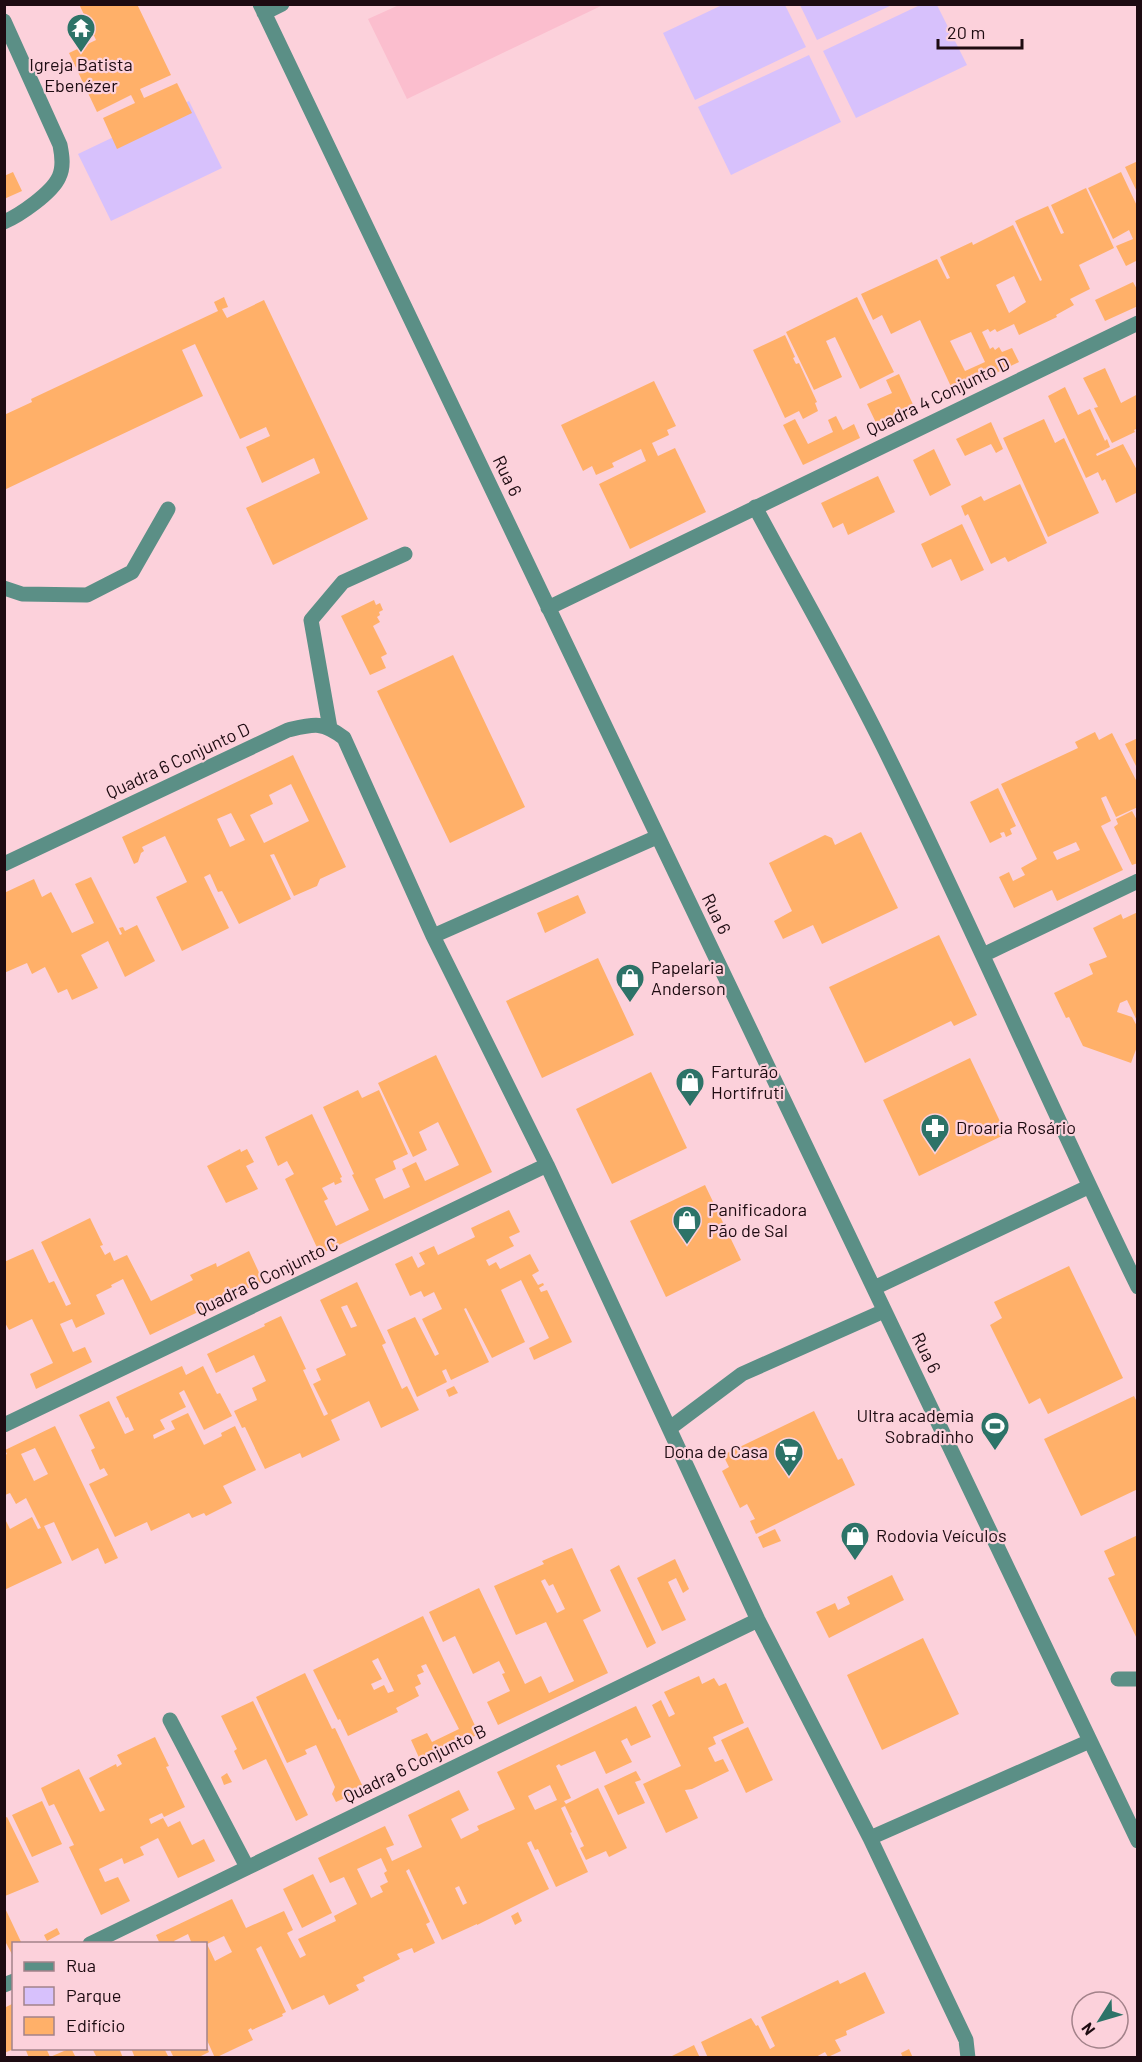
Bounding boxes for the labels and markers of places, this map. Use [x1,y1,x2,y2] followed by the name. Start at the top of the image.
[65,12,97,54] temple icon: Igreja Batista Ebenézer
[29,53,133,96] place label: Igreja Batista Ebenézer
[651,956,726,999] place label: Papelaria Anderson
[614,962,646,1004] shop icon: Papelaria Anderson
[711,1060,784,1103] place label: Farturão Hortifruti
[674,1066,706,1108] shop icon: Farturão Hortifruti
[919,1112,951,1154] pharmacy icon: Droaria Rosário
[956,1116,1076,1138] place label: Droaria Rosário
[708,1198,807,1241] place label: Panificadora Pão de Sal
[671,1204,703,1246] shop icon: Panificadora Pão de Sal
[856,1404,974,1447] place label: Ultra academia Sobradinho
[979,1410,1011,1452] sports icon: Ultra academia Sobradinho
[773,1436,805,1478] supermarket icon: Dona de Casa
[664,1440,768,1462] place label: Dona de Casa
[839,1520,871,1562] shop icon: Rodovia Veículos
[876,1524,1007,1546] place label: Rodovia Veículos

